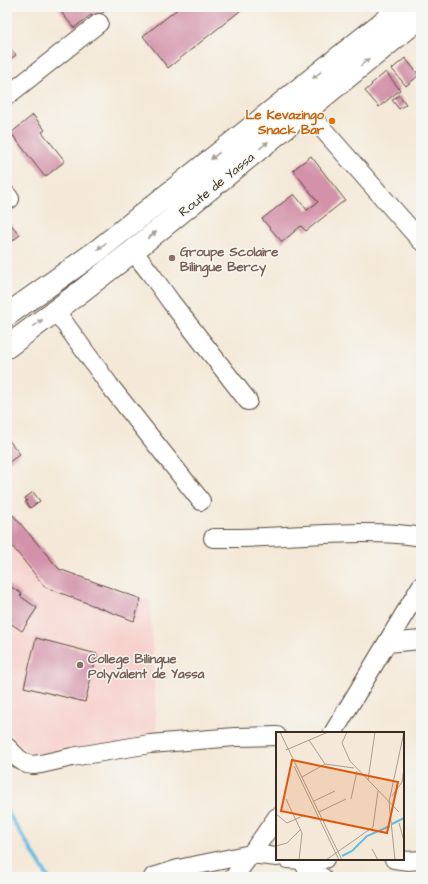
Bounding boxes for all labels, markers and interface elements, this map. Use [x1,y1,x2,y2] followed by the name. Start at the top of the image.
[359,58,370,67] one-way arrow
[311,71,322,80] one-way arrow
[246,106,325,139] place label: Le Kevazingo Snack Bar
[327,116,337,126] marker: Le Kevazingo Snack Bar
[259,140,270,149] one-way arrow
[175,148,259,221] street label: Route de Yassa
[210,152,221,161] one-way arrow
[147,231,158,240] one-way arrow
[97,242,108,250] one-way arrow
[180,243,278,278] place label: Groupe Scolaire Bilingue Bercy
[167,253,177,263] marker: Groupe Scolaire Bilingue Bercy
[33,319,43,327] one-way arrow
[88,650,205,684] place label: College Bilingue Polyvalent de Yassa
[75,660,85,670] marker: College Bilingue Polyvalent de Yassa
[276,732,404,860] inset map

